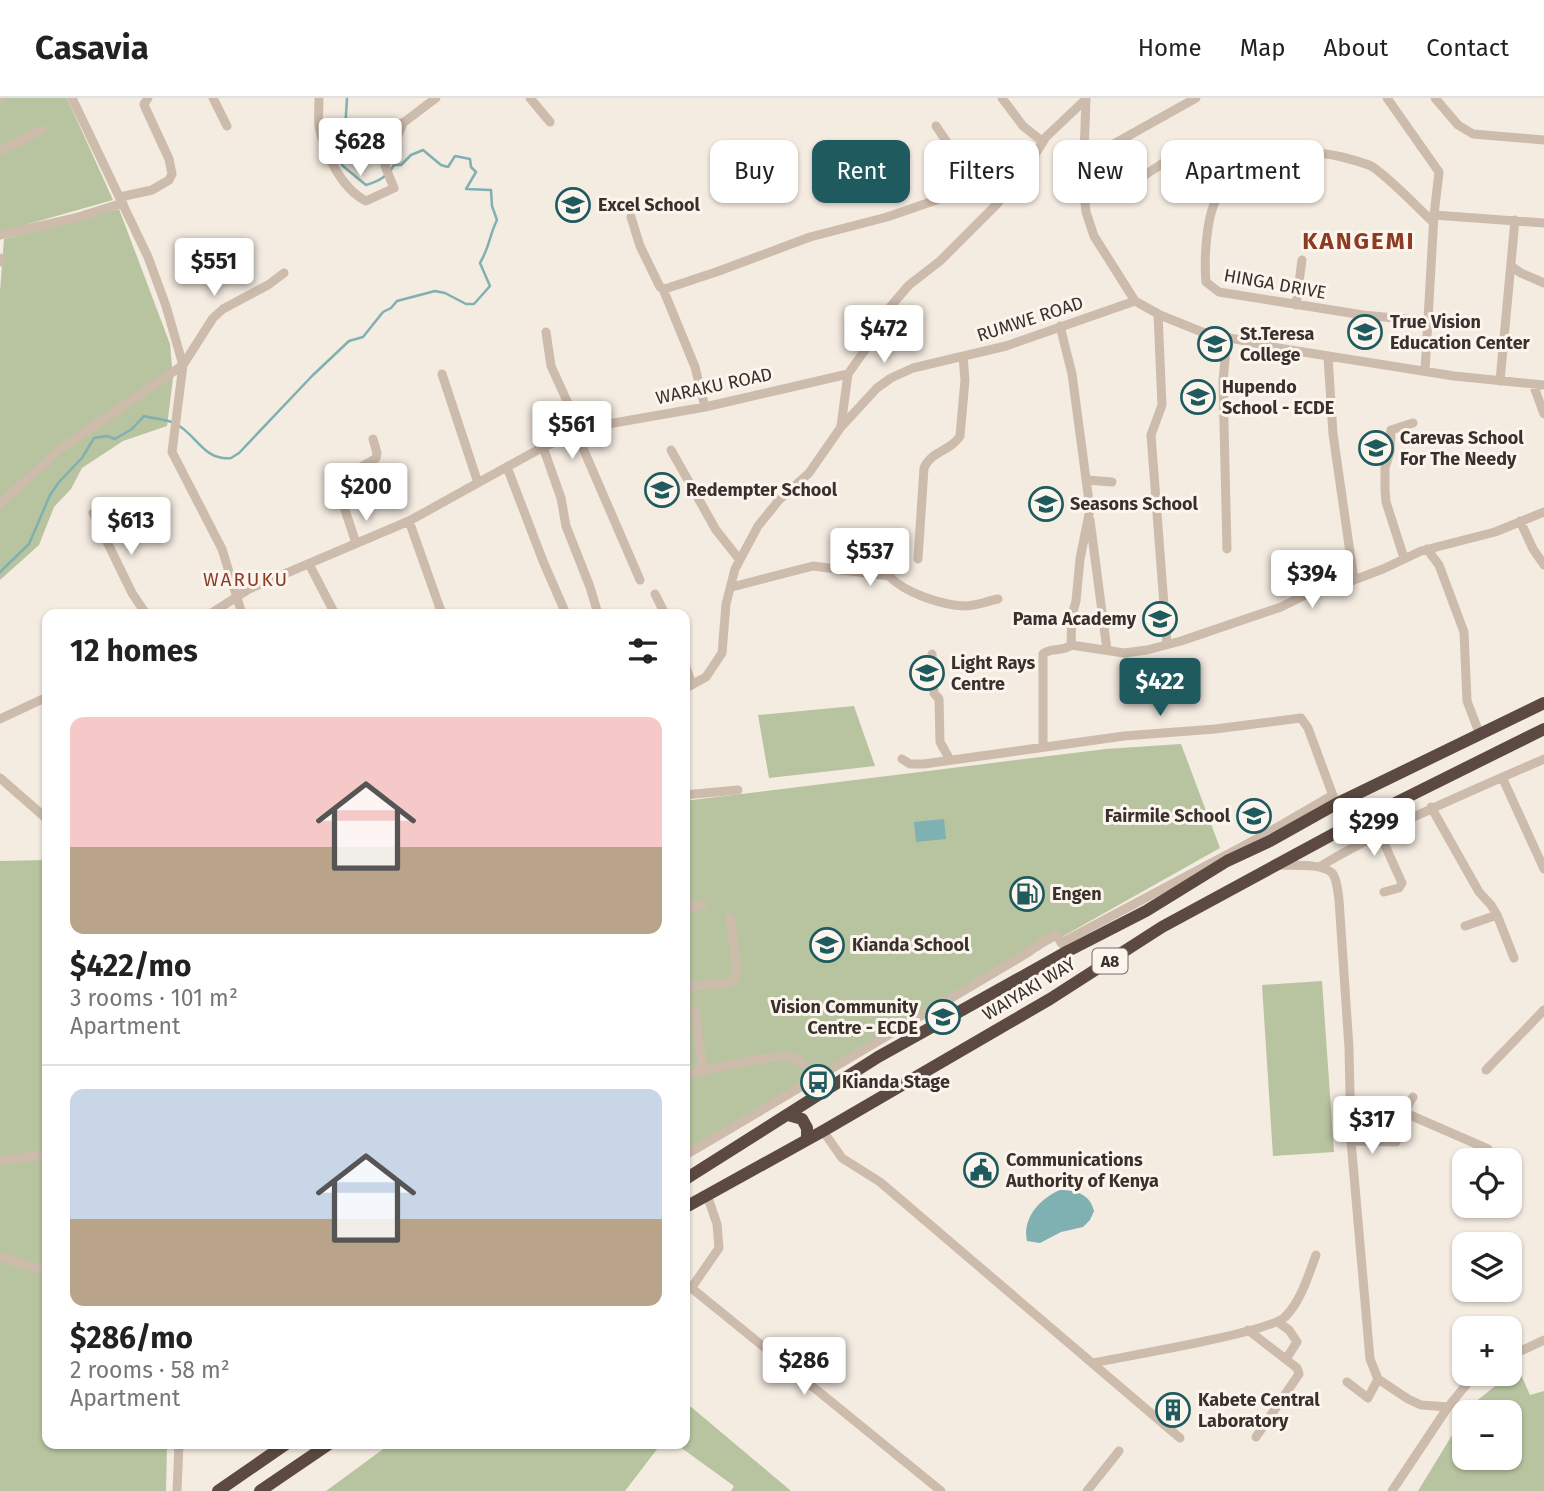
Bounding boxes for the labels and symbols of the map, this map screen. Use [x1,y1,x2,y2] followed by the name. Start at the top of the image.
[319,118,401,178] pin: $628
[554,186,592,224] school or university icon: Excel School
[598,194,701,216] place label: Excel School
[1302,227,1416,255] district label: KANGEMI
[173,238,255,298] pin: $551
[1222,264,1328,304] street label: HINGA DRIVE
[974,291,1086,347] street label: RUMWE ROAD
[843,306,925,365] pin: $472
[1390,311,1531,354] place label: True Vision Education Center
[1346,313,1384,351] school or university icon: True Vision Education Center
[1240,323,1314,366] place label: St.Teresa College
[1196,325,1234,363] school or university icon: St.Teresa College
[654,363,774,409] street label: WARAKU ROAD
[1222,376,1334,419] place label: Hupendo School - ECDE
[1179,378,1217,416] school or university icon: Hupendo School - ECDE
[531,402,613,461] pin: $561
[1400,427,1524,470] place label: Carevas School For The Needy
[1357,429,1395,467] school or university icon: Carevas School For The Needy
[325,464,407,523] pin: $200
[643,471,681,509] school or university icon: Redempter School
[686,479,838,501] place label: Redempter School
[1027,485,1065,523] school or university icon: Seasons School
[1070,493,1199,515] place label: Seasons School
[90,498,172,557] pin: $613
[829,528,911,588] pin: $537
[1271,550,1353,610] pin: $394
[203,568,289,591] district label: WARUKU
[1141,600,1179,638] school or university icon: Pama Academy
[1013,608,1137,630] place label: Pama Academy
[951,652,1036,695] place label: Light Rays Centre
[908,654,946,692] school or university icon: Light Rays Centre
[1119,658,1201,718] pin: $422
[1235,797,1273,835] school or university icon: Fairmile School
[1333,798,1415,858] pin: $299
[1105,805,1231,827] place label: Fairmile School
[1008,875,1046,913] fuel station icon: Engen
[1052,883,1102,905] place label: Engen
[808,926,846,964] school or university icon: Kianda School
[852,934,970,956] place label: Kianda School
[1092,948,1128,974] road number: A8
[978,953,1080,1025] street label: WAIYAKI WAY
[770,996,919,1039] place label: Vision Community Centre - ECDE
[924,998,962,1036] school or university icon: Vision Community Centre - ECDE
[799,1063,837,1101] bus stop icon: Kianda Stage
[842,1071,950,1093] place label: Kianda Stage
[1331,1096,1413,1156] pin: $317
[1005,1149,1159,1192] place label: Communications Authority of Kenya
[962,1151,1000,1189] public building icon: Communications Authority of Kenya
[763,1338,845,1397] pin: $286
[1198,1389,1320,1432] place label: Kabete Central Laboratory
[1154,1391,1192,1429] building icon: Kabete Central Laboratory

